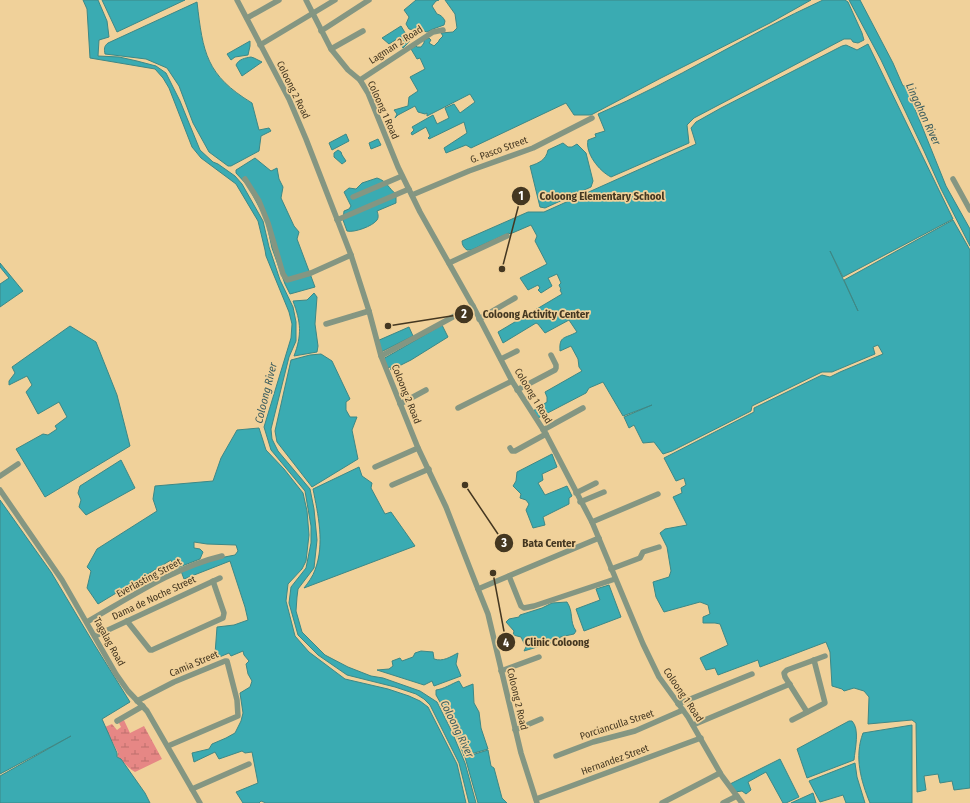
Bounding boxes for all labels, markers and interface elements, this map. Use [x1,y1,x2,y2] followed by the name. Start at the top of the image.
[367,23,425,67] street label: Lagman 2 Road
[274,59,312,121] street label: Coloong 2 Road
[365,79,401,141] street label: Coloong 1 Road
[903,81,944,148] water label: Lingahan River
[469,134,530,166] street label: G. Pasco Street
[511,185,672,208] callout: Coloong Elementary School
[518,189,524,203] text: 1
[540,190,665,203] text: Coloong Elementary School
[454,302,597,325] callout: Coloong Activity Center
[460,307,467,321] text: 2
[483,308,590,321] text: Coloong Activity Center
[252,360,280,425] water label: Coloong River
[389,363,423,425] street label: Coloong 2 Road
[512,366,554,426] street label: Coloong 1 Road
[494,531,583,554] callout: Bata Center
[500,536,507,550] text: 3
[522,537,577,550] text: Bata Center
[115,556,184,600] street label: Everlasting Street
[110,573,198,623] street label: Dama de Noche Street
[91,616,127,668] street label: Tagalag Road
[496,631,597,654] callout: Clinic Coloong
[503,636,509,650] text: 4
[525,636,590,649] text: Clinic Coloong
[168,648,221,680] street label: Camia Street
[661,666,705,724] street label: Coloong 1 Road
[504,667,530,731] street label: Coloong 2 Road
[438,698,477,761] water label: Coloong River
[579,707,656,743] street label: Porcianculla Street
[580,742,651,778] street label: Hernandez Street

